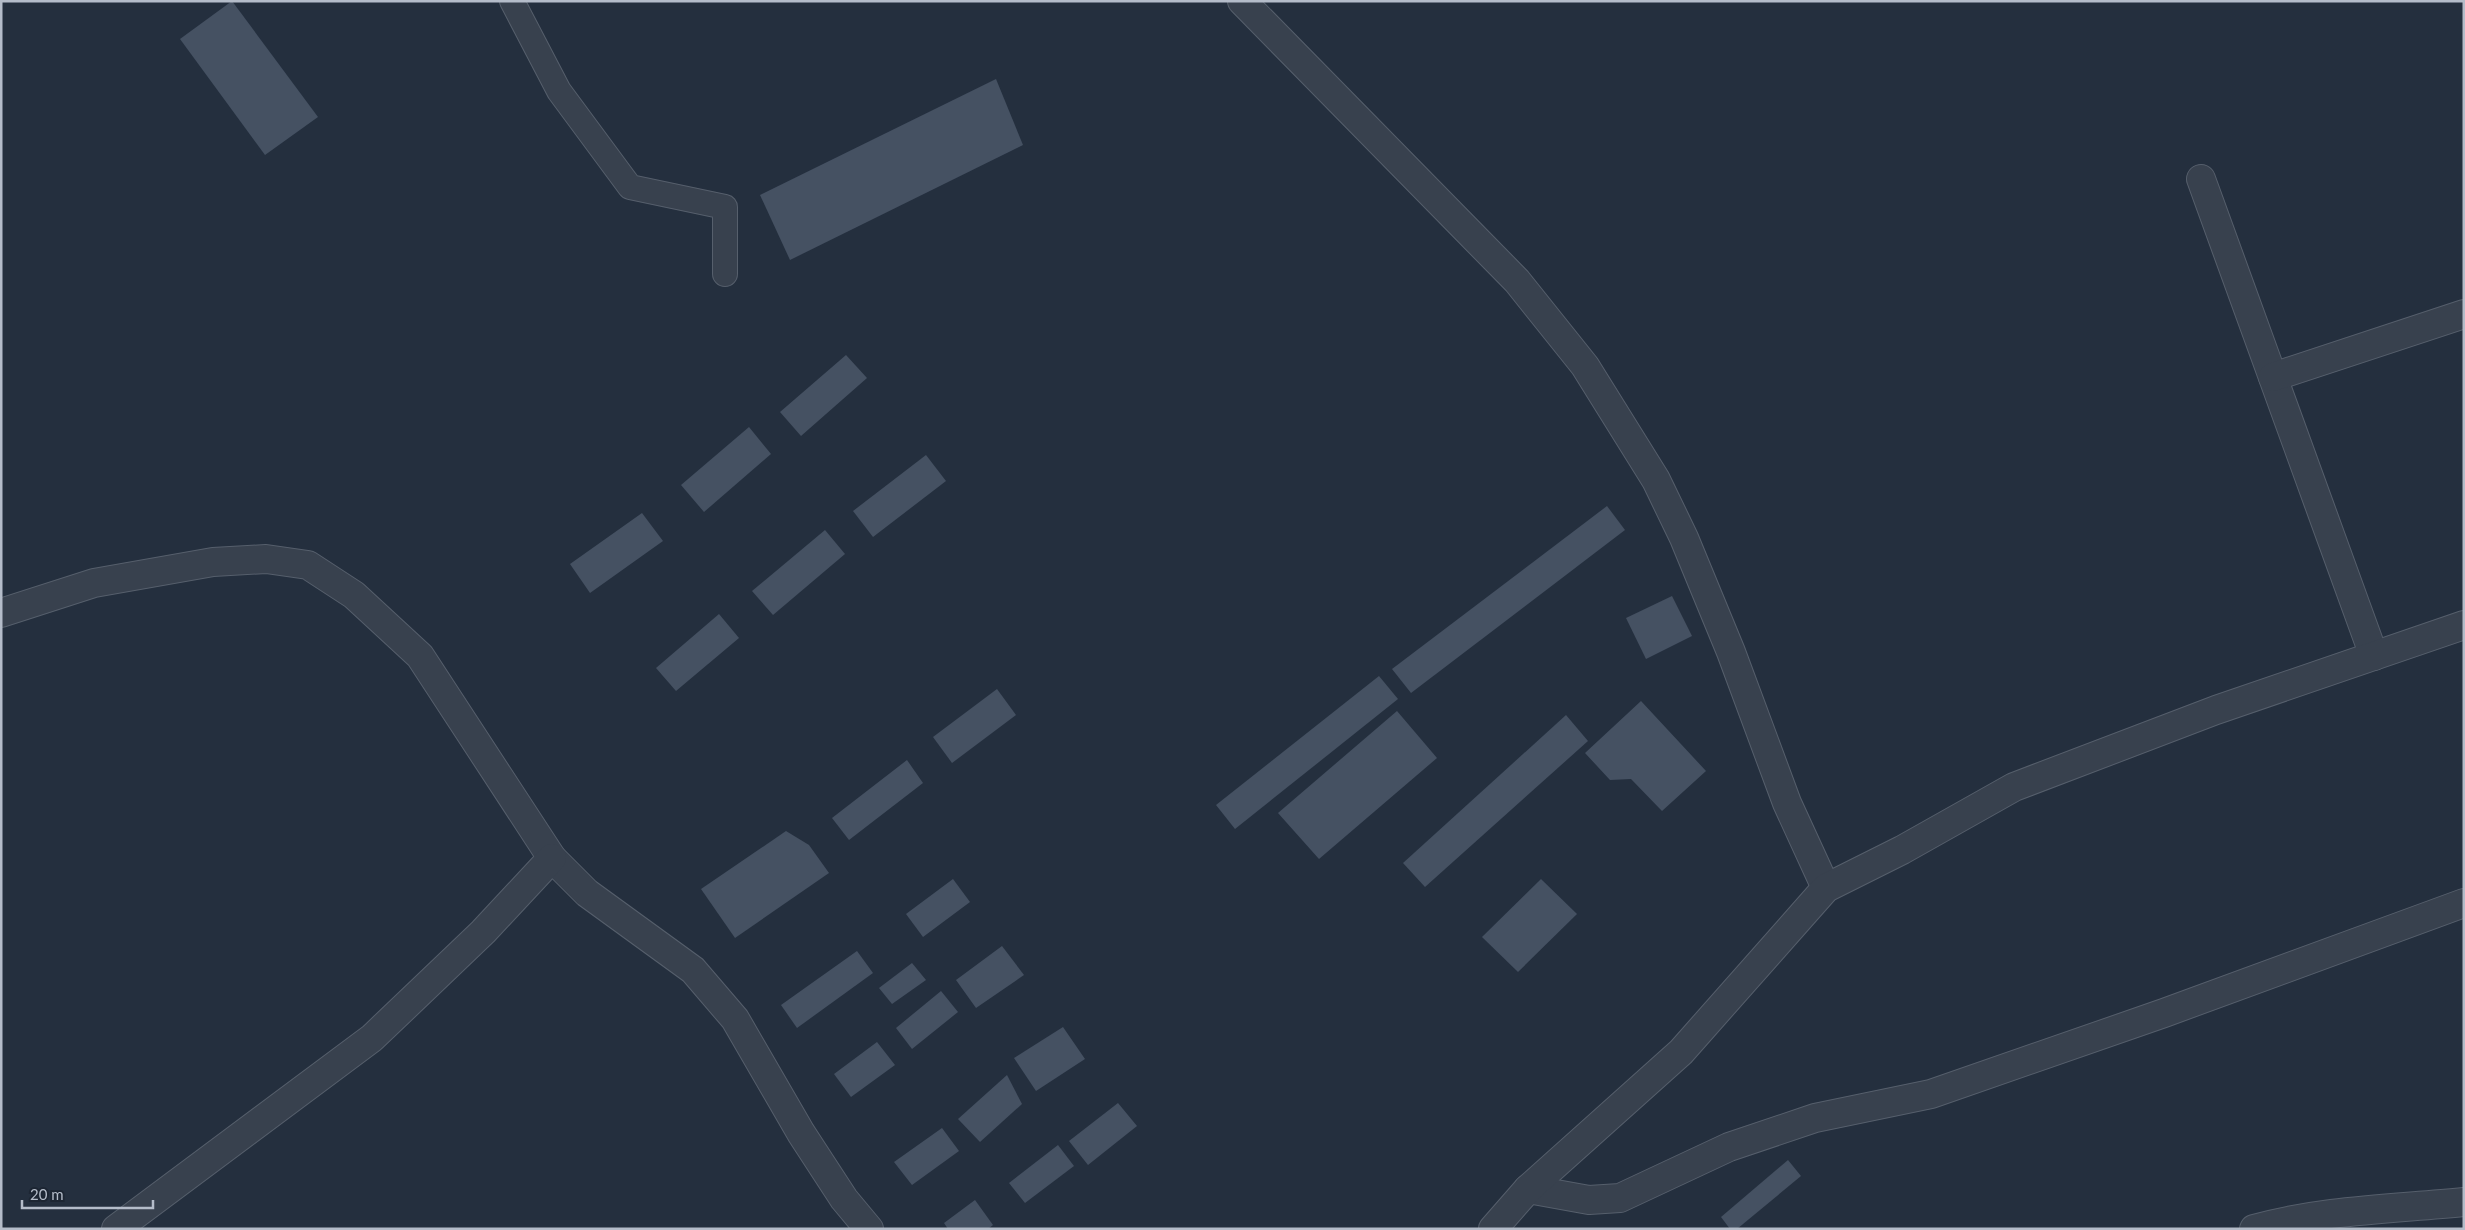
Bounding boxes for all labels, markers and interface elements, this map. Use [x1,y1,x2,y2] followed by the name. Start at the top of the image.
[22,1178,154,1210] scale bar
[30,1185,64,1203] text: 20 m

